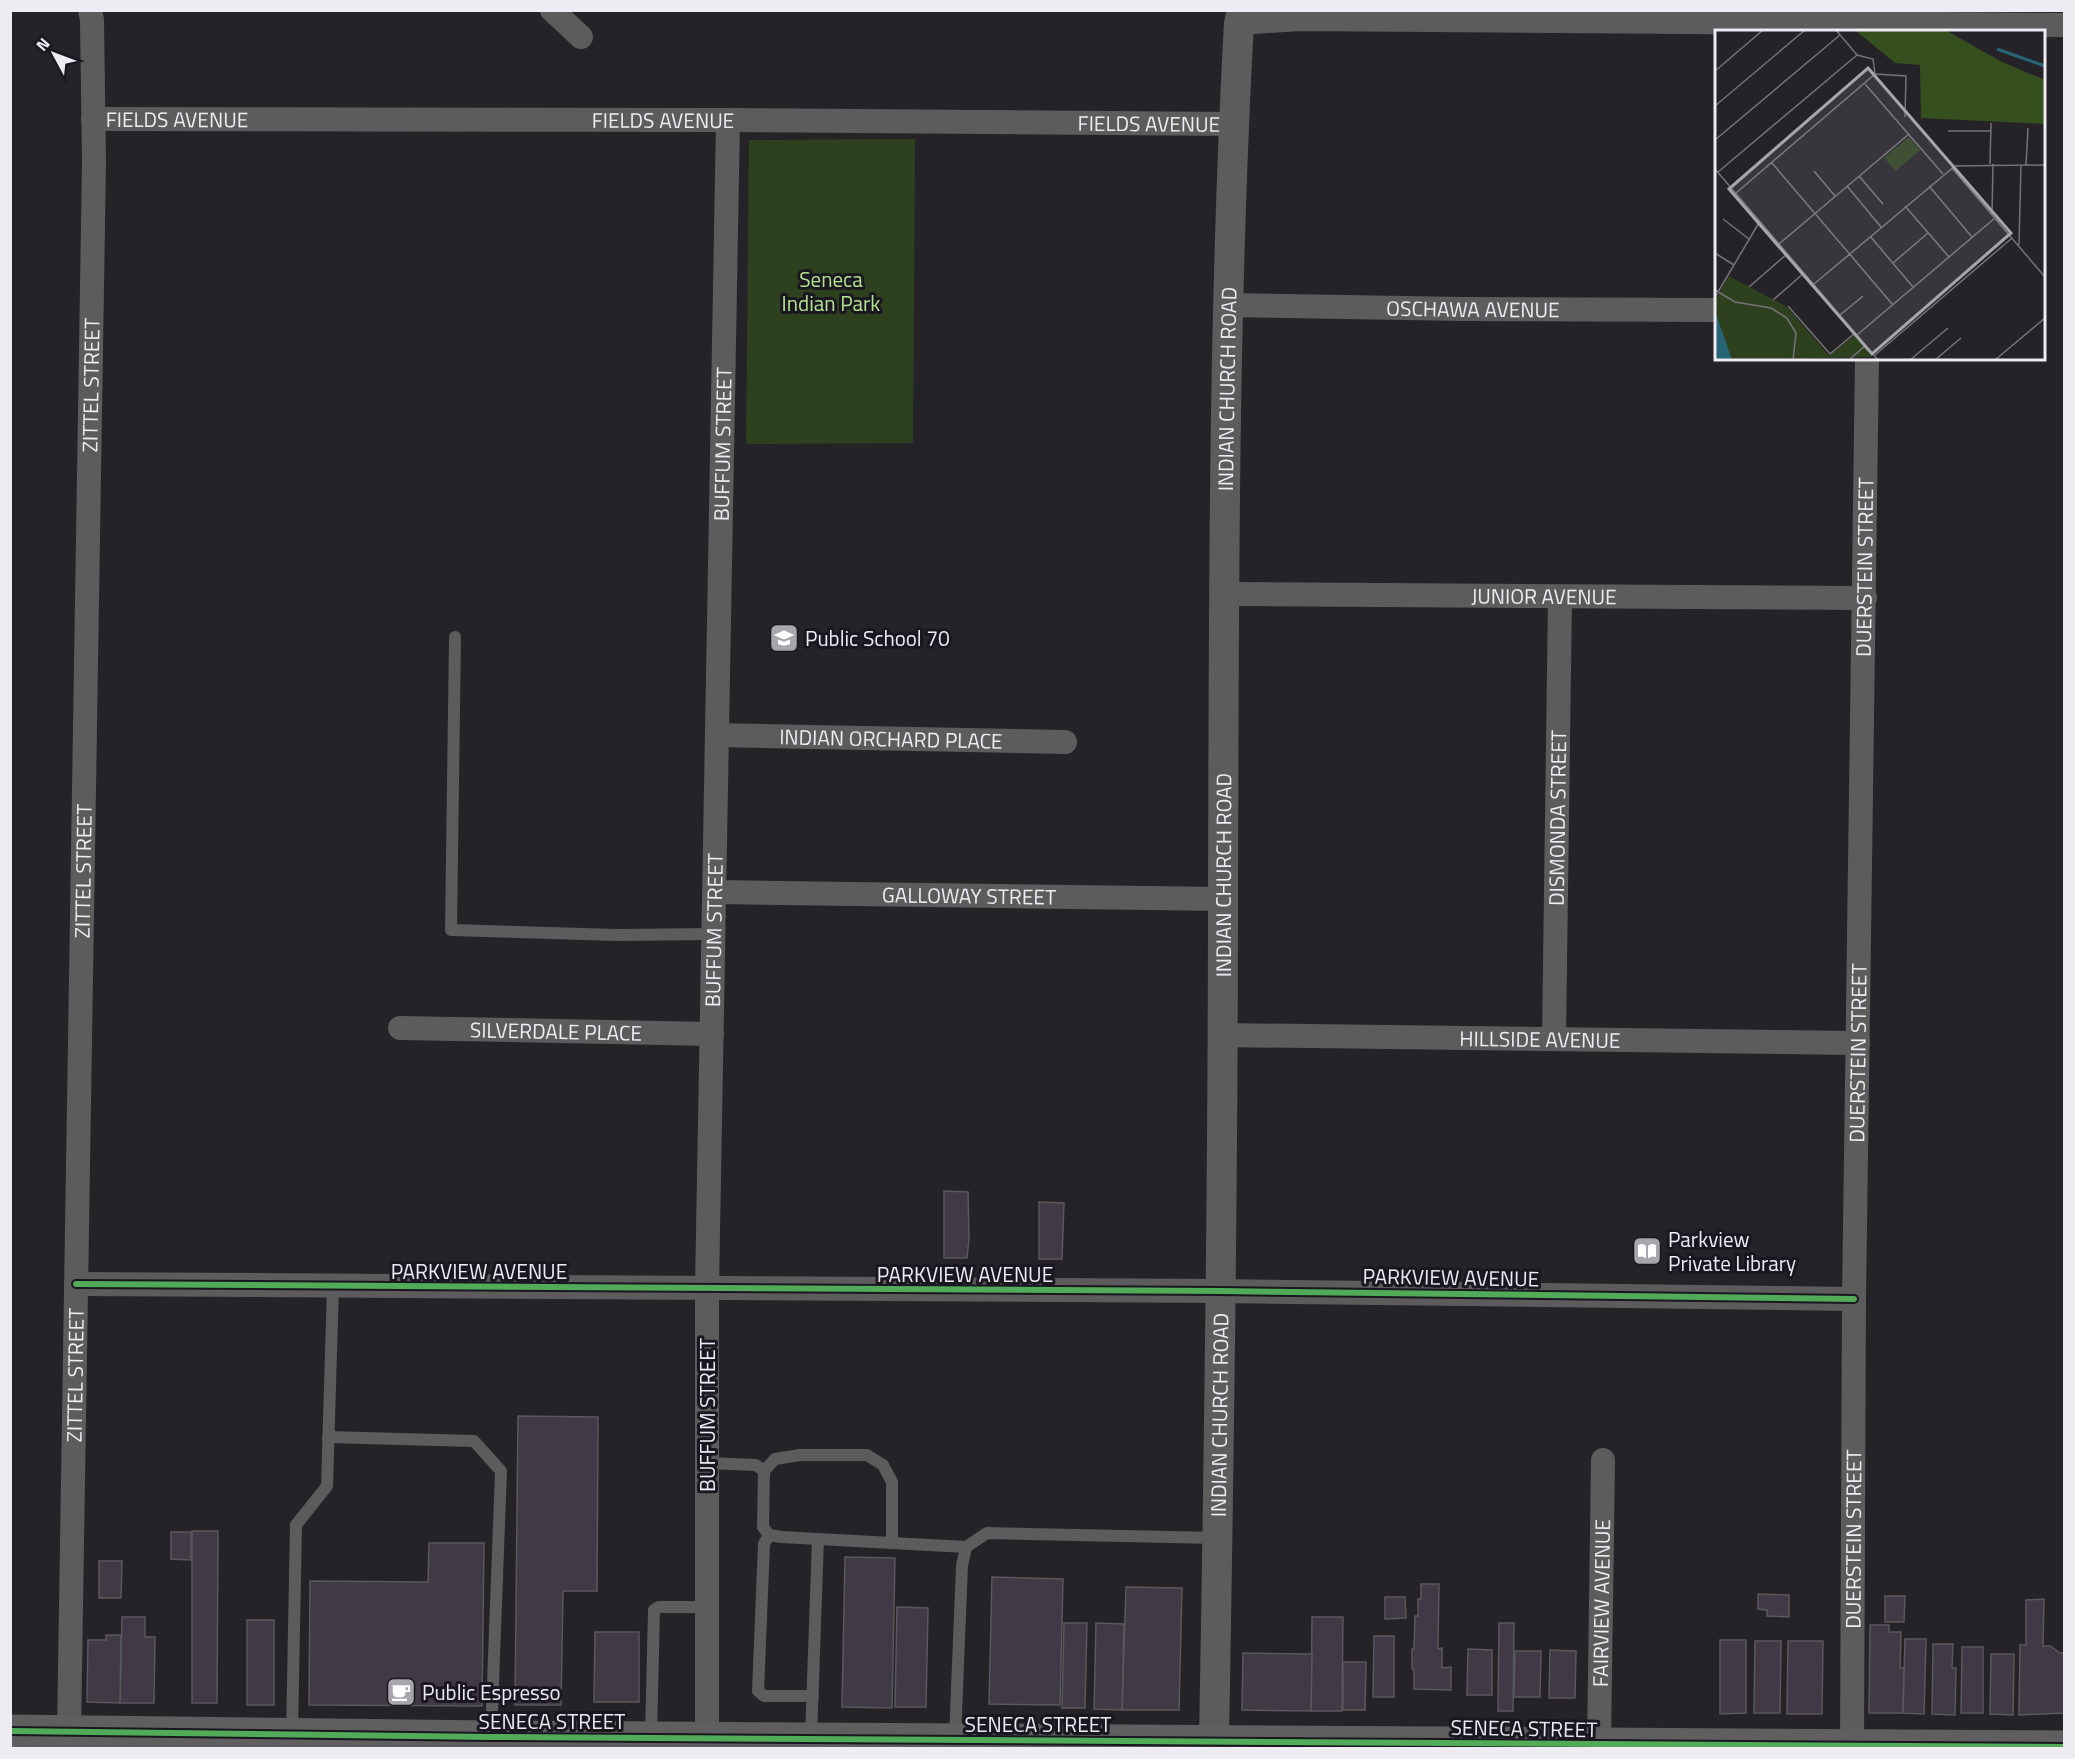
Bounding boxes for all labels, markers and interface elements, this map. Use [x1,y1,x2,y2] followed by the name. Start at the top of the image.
[24,24,84,84] north arrow
[1715,30,2045,360] inset map
[30,32,55,56] text: N
[106,103,248,135] street label: FIELDS AVENUE
[592,104,734,136] street label: FIELDS AVENUE
[1078,107,1220,140] street label: FIELDS AVENUE
[782,263,880,319] park label: Seneca Indian Park
[1209,286,1245,491] street label: INDIAN CHURCH ROAD
[1386,292,1560,325] street label: OSCHAWA AVENUE
[73,318,108,453] street label: ZITTEL STREET
[705,367,740,521] street label: BUFFUM STREET
[1847,477,1881,657] street label: DUERSTEIN STREET
[1471,580,1617,612] street label: JUNIOR AVENUE
[768,622,800,654] school or university icon: Public School 70
[805,622,950,654] place label: Public School 70
[779,720,1003,757] street label: INDIAN ORCHARD PLACE
[1540,730,1574,906] street label: DISMONDA STREET
[1207,773,1239,977] street label: INDIAN CHURCH ROAD
[66,804,100,939] street label: ZITTEL STREET
[696,853,731,1007] street label: BUFFUM STREET
[882,878,1056,913] street label: GALLOWAY STREET
[1840,963,1875,1143] street label: DUERSTEIN STREET
[470,1013,642,1049] street label: SILVERDALE PLACE
[1459,1022,1621,1056] street label: HILLSIDE AVENUE
[1668,1223,1796,1279] place label: Parkview Private Library
[1631,1235,1663,1267] library icon: Parkview Private Library
[391,1255,567,1287] street label: PARKVIEW AVENUE
[877,1258,1053,1290] street label: PARKVIEW AVENUE
[1362,1259,1540,1295] street label: PARKVIEW AVENUE
[58,1308,92,1443] street label: ZITTEL STREET
[1202,1313,1236,1517] street label: INDIAN CHURCH ROAD
[691,1338,723,1492] street label: BUFFUM STREET
[1837,1449,1869,1629] street label: DUERSTEIN STREET
[1584,1519,1618,1687] street label: FAIRVIEW AVENUE
[385,1676,417,1708] cafe icon: Public Espresso
[422,1676,561,1708] place label: Public Espresso
[479,1705,625,1737] street label: SENECA STREET
[965,1708,1111,1740] street label: SENECA STREET
[1450,1711,1598,1745] street label: SENECA STREET

